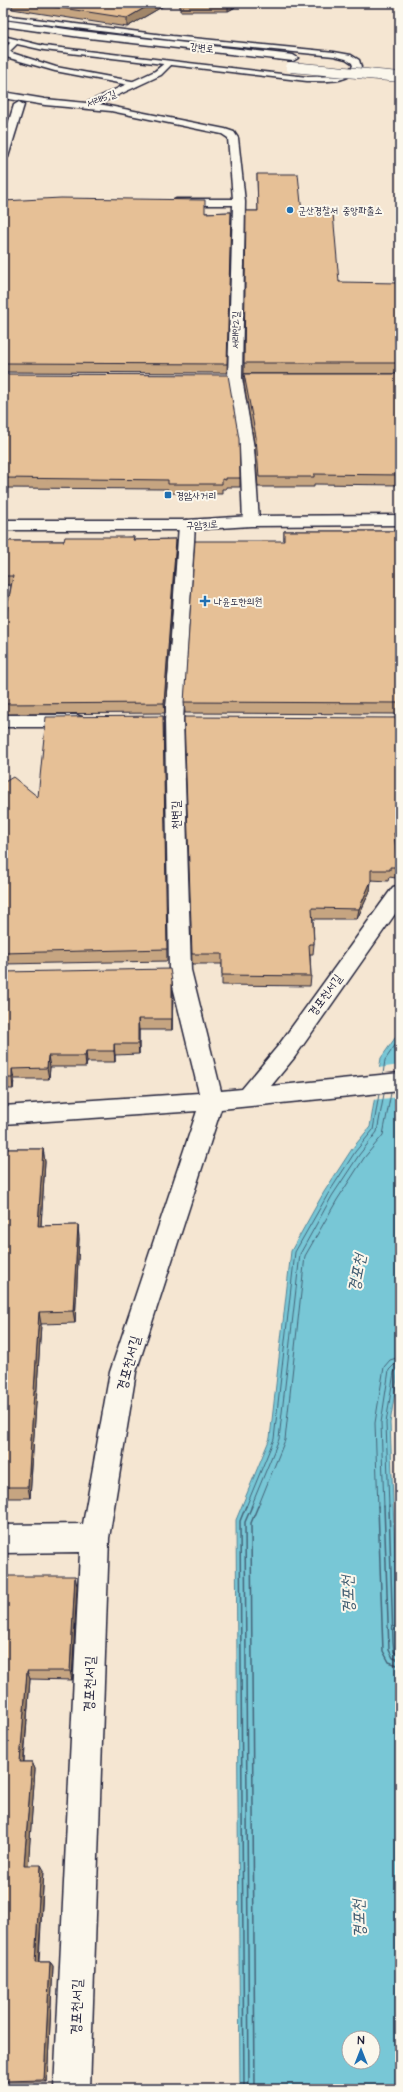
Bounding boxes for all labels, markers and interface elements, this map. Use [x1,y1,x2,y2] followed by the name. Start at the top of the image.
[189,40,215,56] street label: 강변로
[84,87,118,111] street label: 서래5길
[298,204,382,218] place label: 군산경찰서 중앙파출소
[285,205,295,215] marker: 군산경찰서 중앙파출소
[229,311,243,349] street label: 서래안2길
[176,489,216,503] place label: 경암사거리
[163,490,173,500] marker: 경암사거리
[186,517,218,533] street label: 구암3.1로
[199,595,211,607] marker: 나윤도한의원
[214,595,262,609] place label: 나윤도한의원
[168,800,185,830] street label: 천변길
[304,970,347,1020] street label: 경포천서길
[342,1250,372,1294] water label: 경포천
[112,1333,146,1393] street label: 경포천서길
[336,1573,360,1615] water label: 경포천
[79,1655,101,1713] street label: 경포천서길
[347,1897,371,1939] water label: 경포천
[66,1978,88,2036] street label: 경포천서길
[341,2030,381,2070] north arrow
[358,2033,365,2048] text: N

